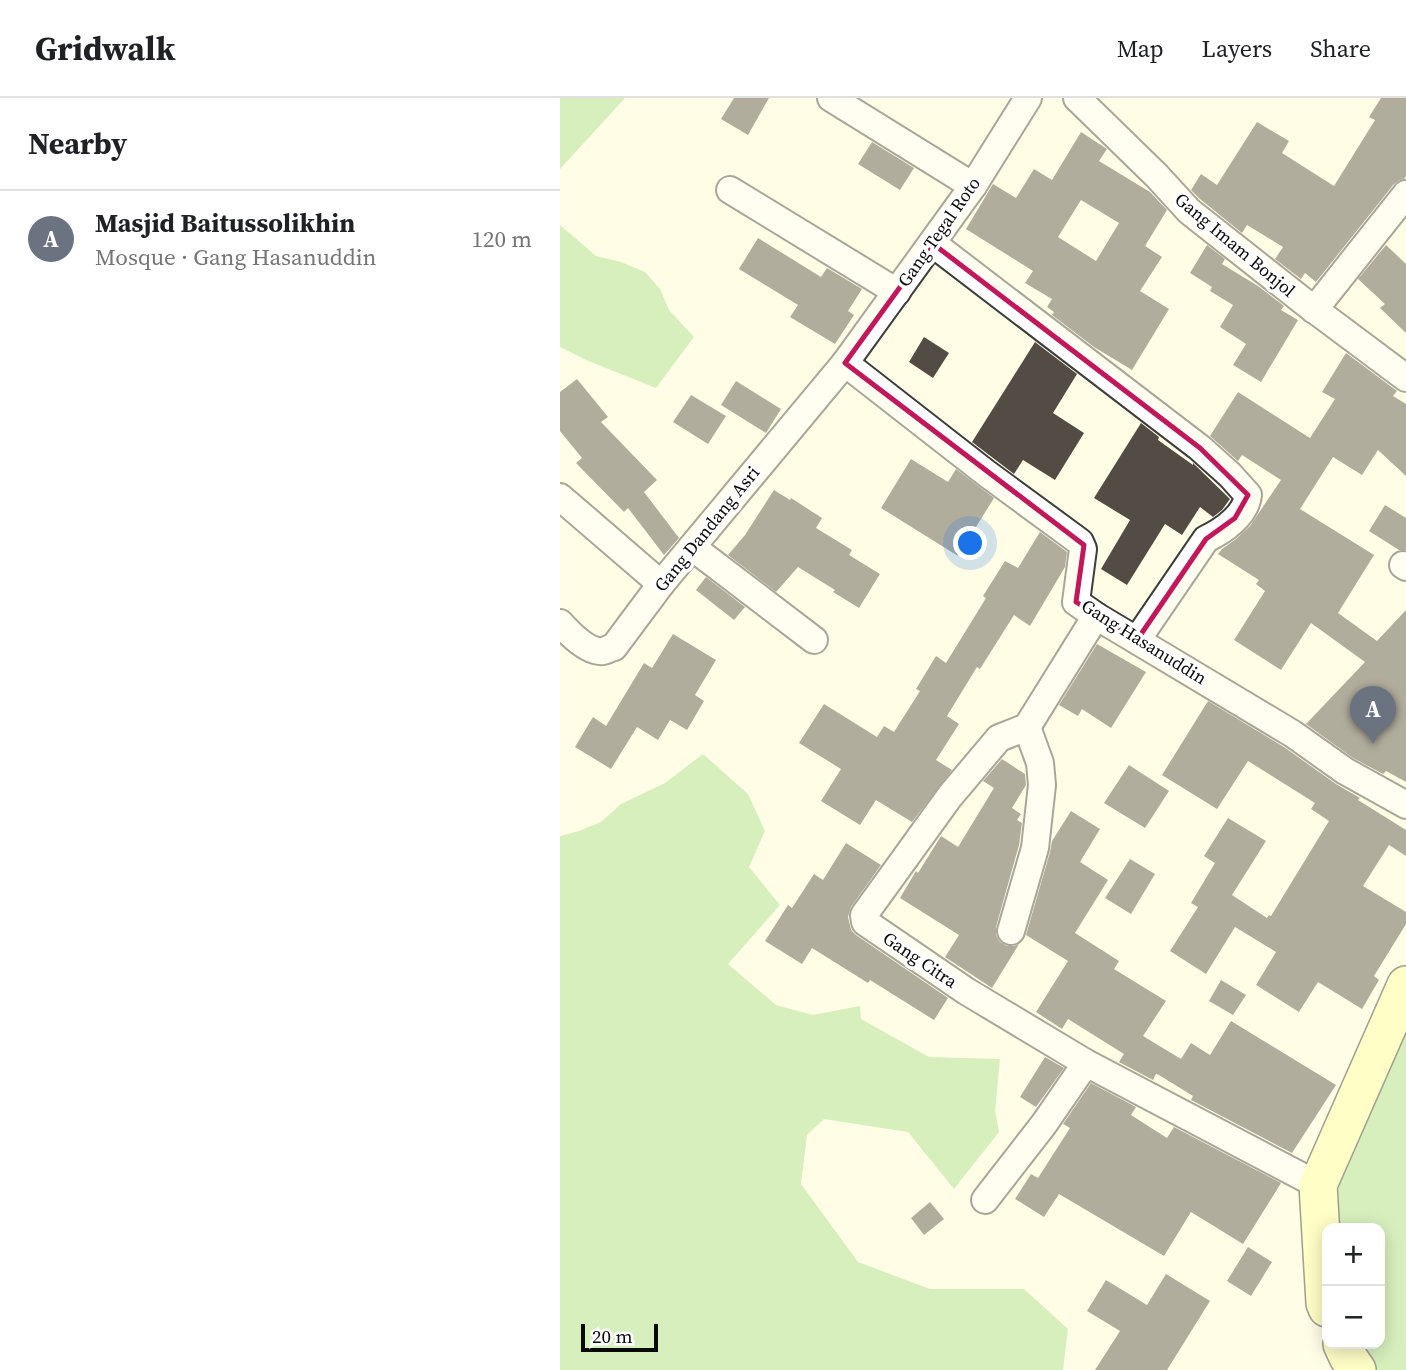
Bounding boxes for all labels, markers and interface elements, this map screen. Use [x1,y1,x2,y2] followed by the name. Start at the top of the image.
[35,26,175,71] text: Gridwalk
[1117,32,1164,65] text: Map
[1202,32,1272,65] text: Layers
[1310,32,1371,65] text: Share
[28,123,127,164] text: Nearby
[891,172,986,292] street label: Gang Tegal Roto
[1170,187,1301,303] street label: Gang Imam Bonjol
[95,205,355,241] text: Masjid Baitussolikhin
[43,223,59,255] text: A
[471,223,532,255] text: 120 m
[95,241,377,273] text: Mosque · Gang Hasanuddin
[648,461,765,597] street label: Gang Dandang Asri
[953,526,987,560] your location
[1077,593,1212,690] street label: Gang Hasanuddin
[1350,686,1396,744] pin: A
[878,925,963,994] street label: Gang Citra
[1322,1223,1385,1349] map controls
[1322,1223,1385,1286] button: +
[1322,1286,1385,1349] button: −
[581,1321,658,1353] scale bar
[592,1323,633,1349] text: 20 m

